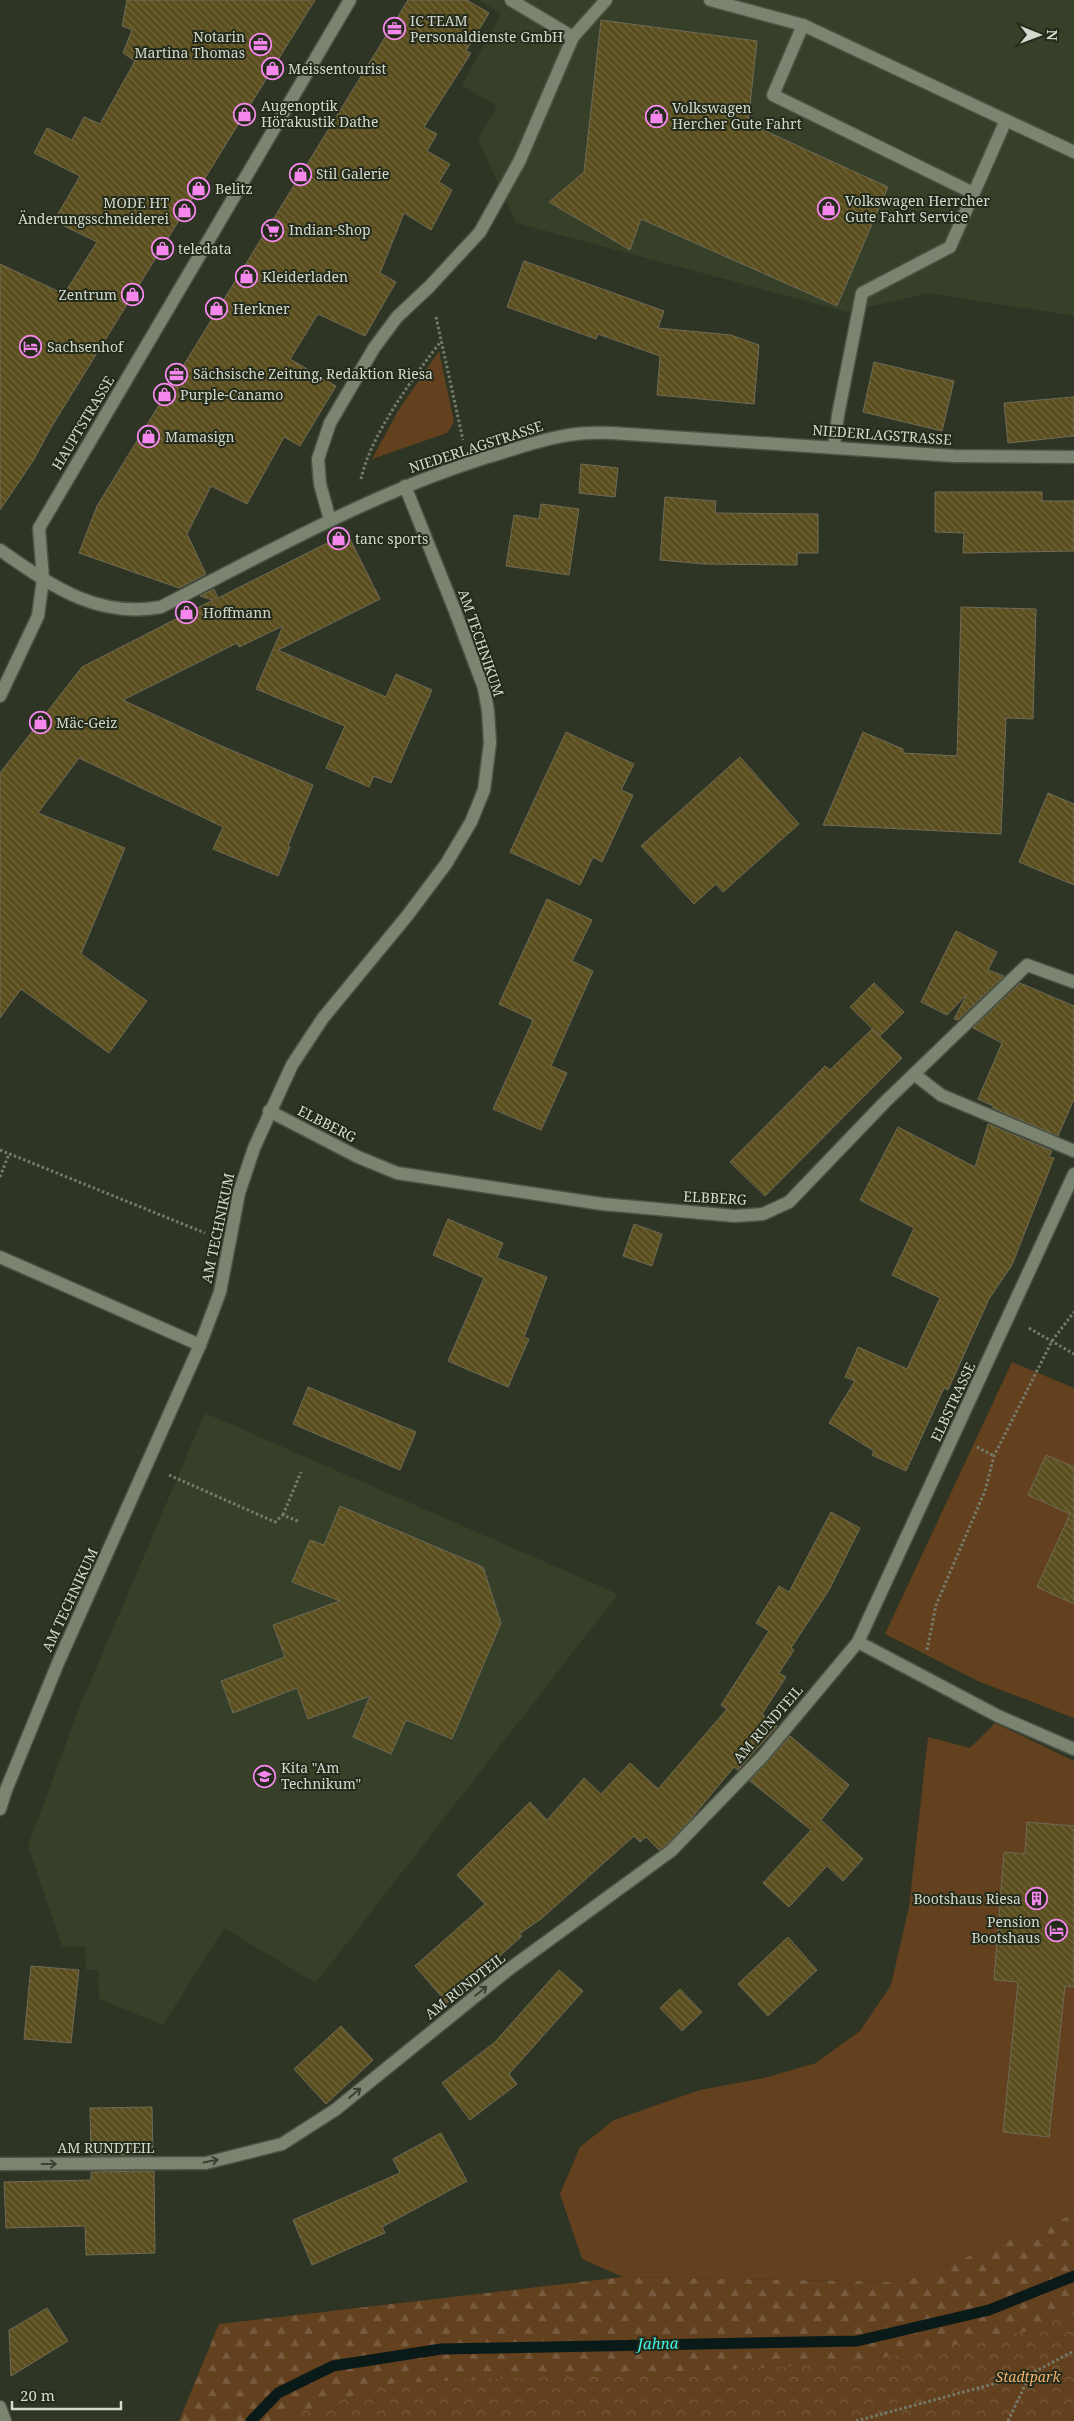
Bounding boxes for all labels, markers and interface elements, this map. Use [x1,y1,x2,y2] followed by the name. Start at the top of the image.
[1014,10,1064,60] north arrow
[410,11,563,46] place label: IC TEAM Personaldienste GmbH
[382,17,406,41] office icon: IC TEAM Personaldienste GmbH
[134,27,245,62] place label: Notarin Martina Thomas
[1043,30,1062,41] text: N
[249,33,273,57] office icon: Notarin Martina Thomas
[260,57,284,81] shop icon: Meissentourist
[288,59,387,78] place label: Meissentourist
[261,96,378,131] place label: Augenoptik Hörakustik Dathe
[672,98,802,133] place label: Volkswagen Hercher Gute Fahrt
[233,102,257,126] shop icon: Augenoptik Hörakustik Dathe
[644,104,668,128] shop icon: Volkswagen Hercher Gute Fahrt
[288,162,312,186] shop icon: Stil Galerie
[316,164,389,183] place label: Stil Galerie
[187,177,211,201] shop icon: Belitz
[215,179,253,198] place label: Belitz
[845,191,990,226] place label: Volkswagen Herrcher Gute Fahrt Service
[18,193,170,228] place label: MODE HT Änderungsschneiderei
[817,197,841,221] shop icon: Volkswagen Herrcher Gute Fahrt Service
[173,199,197,223] shop icon: MODE HT Änderungsschneiderei
[261,218,285,242] supermarket icon: Indian-Shop
[289,220,371,239] place label: Indian-Shop
[150,237,174,261] shop icon: teledata
[178,239,232,258] place label: teledata
[234,265,258,289] shop icon: Kleiderladen
[262,267,348,286] place label: Kleiderladen
[121,283,145,307] shop icon: Zentrum
[59,285,117,304] place label: Zentrum
[205,297,229,321] shop icon: Herkner
[233,299,290,318] place label: Herkner
[19,335,43,359] hotel icon: Sachsenhof
[47,337,125,356] place label: Sachsenhof
[165,362,189,386] office icon: Sächsische Zeitung, Redaktion Riesa
[193,364,433,383] place label: Sächsische Zeitung, Redaktion Riesa
[47,372,118,473] street label: HAUPTSTRASSE
[152,383,176,407] shop icon: Purple-Canamo
[180,385,283,404] place label: Purple-Canamo
[406,416,546,477] street label: NIEDERLAGSTRASSE
[812,420,953,449] street label: NIEDERLAGSTRASSE
[137,425,161,449] shop icon: Mamasign
[165,427,234,446] place label: Mamasign
[327,527,351,551] shop icon: tanc sports
[355,529,428,548] place label: tanc sports
[454,587,509,699] street label: AM TECHNIKUM
[175,601,199,625] shop icon: Hoffmann
[203,603,271,622] place label: Hoffmann
[28,711,52,735] shop icon: Mäc-Geiz
[56,713,117,732] place label: Mäc-Geiz
[295,1101,360,1146] street label: ELBBERG
[197,1171,238,1285] street label: AM TECHNIKUM
[683,1186,747,1209] street label: ELBBERG
[926,1359,979,1445] street label: ELBSTRASSE
[37,1545,102,1655] street label: AM TECHNIKUM
[728,1680,807,1767] street label: AM RUNDTEIL
[281,1758,361,1793] place label: Kita "Am Technikum"
[253,1764,277,1788] school or university icon: Kita "Am Technikum"
[1025,1887,1049,1911] building icon: Bootshaus Riesa
[913,1889,1021,1908] place label: Bootshaus Riesa
[971,1912,1040,1947] place label: Pension Bootshaus
[1044,1918,1068,1942] hotel icon: Pension Bootshaus
[420,1948,509,2023] street label: AM RUNDTEIL
[475,1985,488,1996] one-way arrow
[349,2088,362,2099] one-way arrow
[57,2138,155,2157] street label: AM RUNDTEIL
[203,2156,219,2166] one-way arrow
[40,2159,56,2169] one-way arrow
[634,2333,679,2353] water label: Jahna
[996,2367,1061,2386] park label: Stadtpark
[12,2378,121,2410] scale bar
[20,2385,55,2405] text: 20 m

